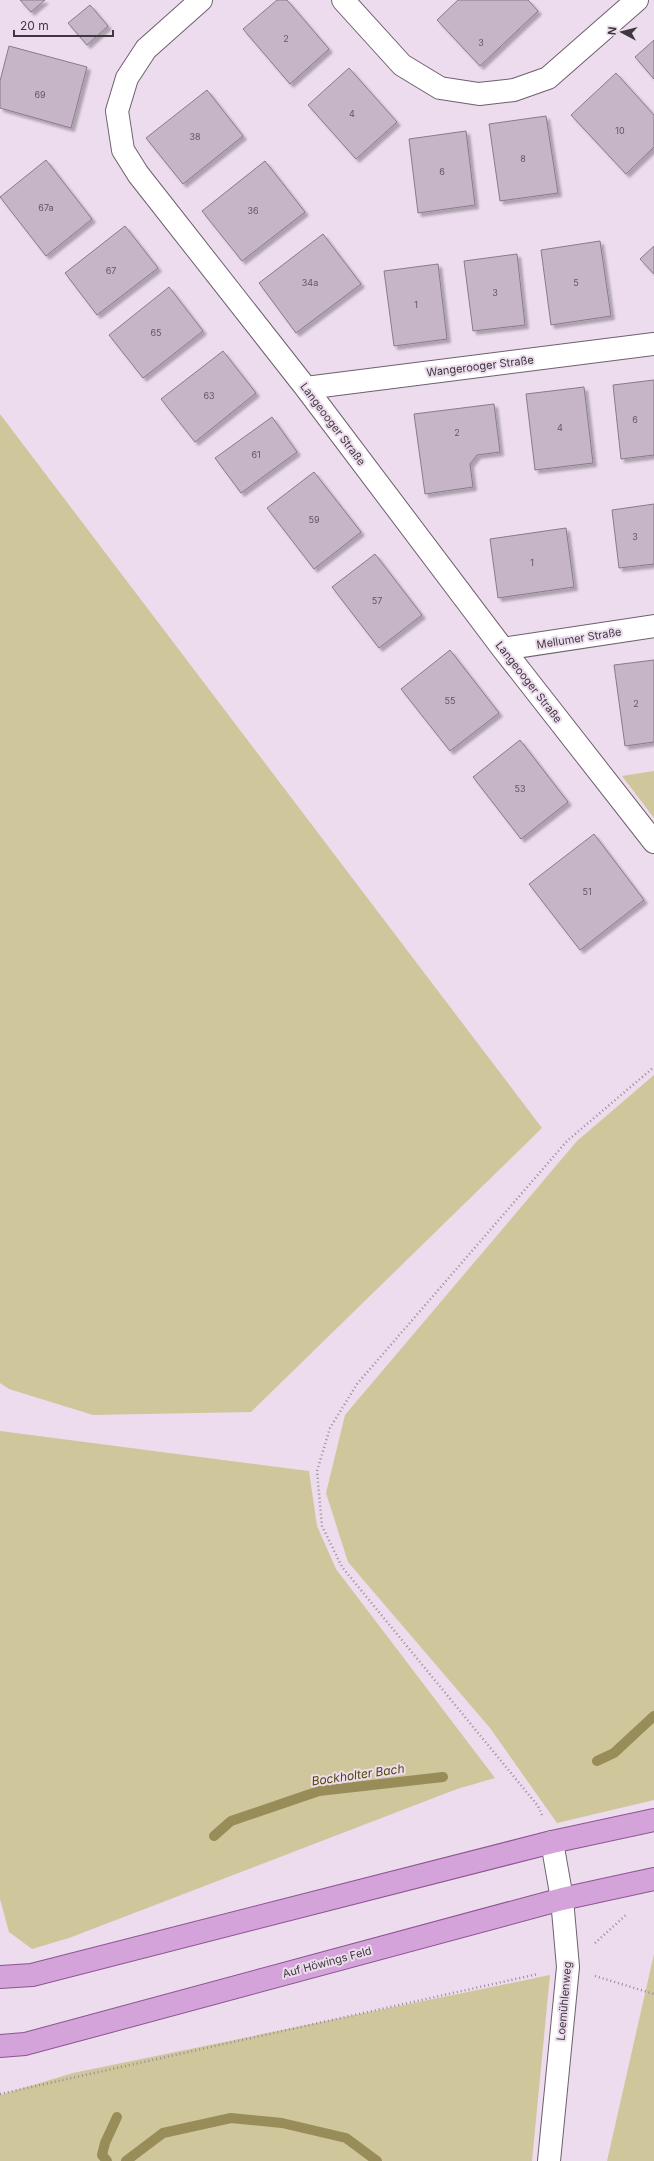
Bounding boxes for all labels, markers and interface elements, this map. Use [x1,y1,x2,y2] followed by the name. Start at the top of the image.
[14,12,113,38] scale bar
[602,12,642,52] north arrow
[20,18,49,33] text: 20 m
[605,26,620,36] text: N
[283,33,289,44] house number: 2
[478,37,484,48] house number: 3
[34,89,46,100] house number: 69
[349,108,355,119] house number: 4
[615,125,625,136] house number: 10
[189,131,201,142] house number: 38
[520,153,526,164] house number: 8
[439,166,445,177] house number: 6
[38,202,54,213] house number: 67a
[247,205,259,216] house number: 36
[106,265,116,276] house number: 67
[302,277,318,288] house number: 34a
[573,277,579,288] house number: 5
[492,287,498,298] house number: 3
[414,299,418,310] house number: 1
[150,327,162,338] house number: 65
[426,352,534,380] street label: Wangerooger Straße
[297,380,369,468] street label: Langeooger Straße
[203,390,215,401] house number: 63
[632,414,638,425] house number: 6
[557,422,563,433] house number: 4
[454,427,460,438] house number: 2
[251,449,261,460] house number: 61
[308,514,320,525] house number: 59
[632,531,638,542] house number: 3
[530,557,534,568] house number: 1
[372,595,382,606] house number: 57
[536,624,622,652] street label: Mellumer Straße
[493,638,565,726] street label: Langeooger Straße
[445,695,455,706] house number: 55
[633,698,639,709] house number: 2
[514,783,526,794] house number: 53
[582,886,592,897] house number: 51
[310,1761,405,1788] water label: Bockholter Bach
[281,1943,373,1981] street label: Auf Höwings Feld
[554,1961,574,2041] street label: Loemühlenweg

